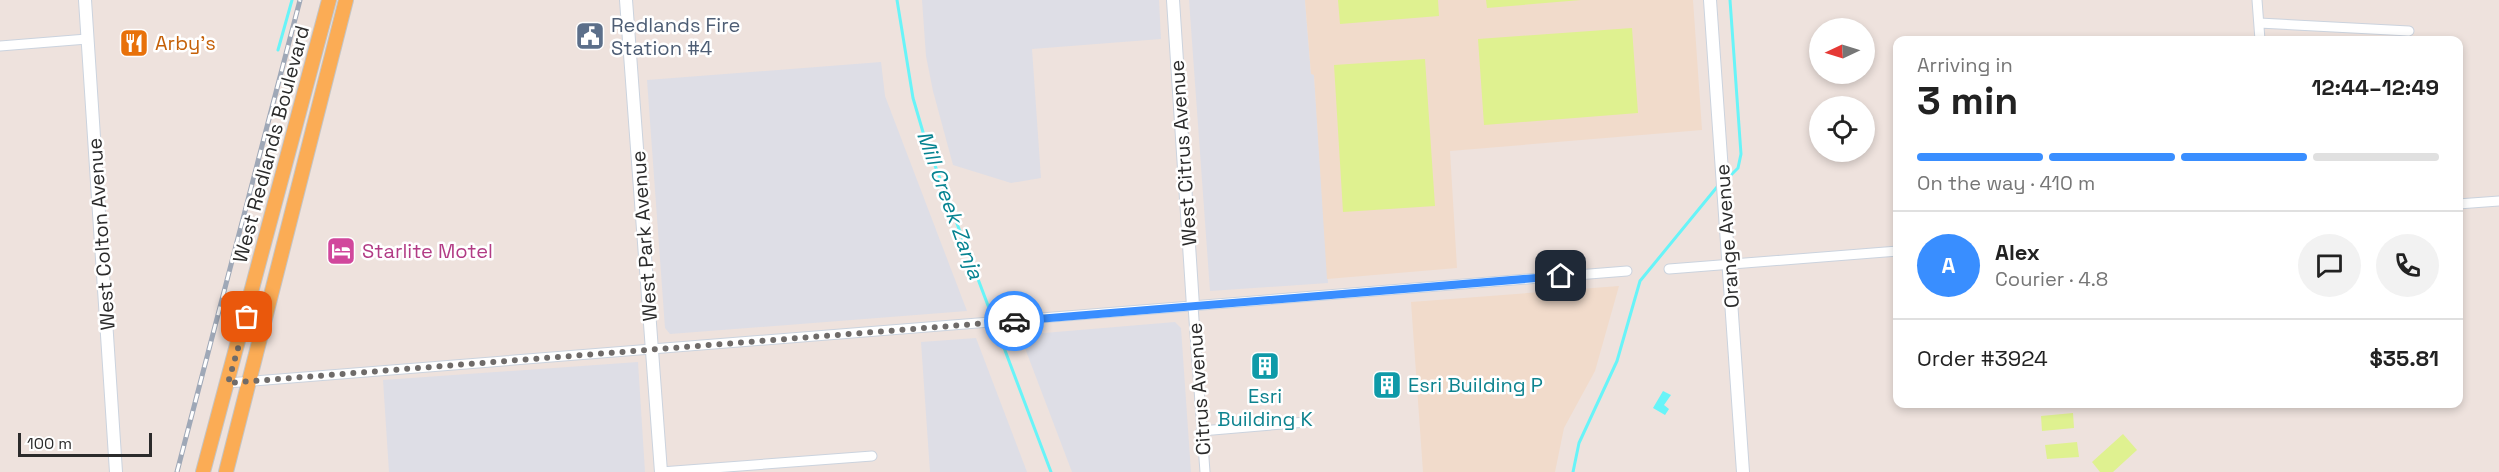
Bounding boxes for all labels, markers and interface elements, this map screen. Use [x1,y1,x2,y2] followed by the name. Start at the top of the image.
[611,12,740,61] place label: Redlands Fire Station #4
[1809,18,1875,84] north arrow
[1809,18,1875,162] map controls
[574,20,606,52] public building icon: Redlands Fire Station #4
[227,23,315,265] street label: West Redlands Boulevard
[118,27,150,59] restaurant icon: Arby's
[155,30,216,56] place label: Arby's
[1917,52,2013,78] text: Arriving in
[1164,59,1202,247] street label: West Citrus Avenue
[2311,73,2439,101] text: 12:44–12:49
[1917,76,2018,125] text: 3 min
[1809,96,1875,162] button: locate
[911,127,990,284] water label: Mill Creek Zanja
[81,137,121,331] street label: West Colton Avenue
[625,150,663,322] street label: West Park Avenue
[1709,163,1745,309] street label: Orange Avenue
[1917,170,2095,196] text: On the way · 410 m
[2298,234,2361,297] button: chat
[2376,234,2439,297] button: phone
[325,235,357,267] hotel icon: Starlite Motel
[362,238,493,264] place label: Starlite Motel
[1995,238,2040,266] text: Alex
[1535,250,1586,301] pin
[1942,251,1955,279] text: A
[1544,259,1577,292] icon: home
[1995,266,2108,292] text: Courier · 4.8
[221,291,272,342] pin
[984,291,1044,351] courier
[230,300,263,333] icon: bag
[998,305,1031,338] icon: car
[1181,322,1217,456] street label: Citrus Avenue
[1917,344,2048,372] text: Order #3924
[2369,344,2439,372] text: $35.81
[1249,350,1281,382] building icon: Esri Building K
[1371,369,1403,401] building icon: Esri Building P
[1408,372,1543,398] place label: Esri Building P
[1217,383,1313,432] place label: Esri Building K
[18,430,152,458] scale bar
[27,433,72,454] text: 100 m

